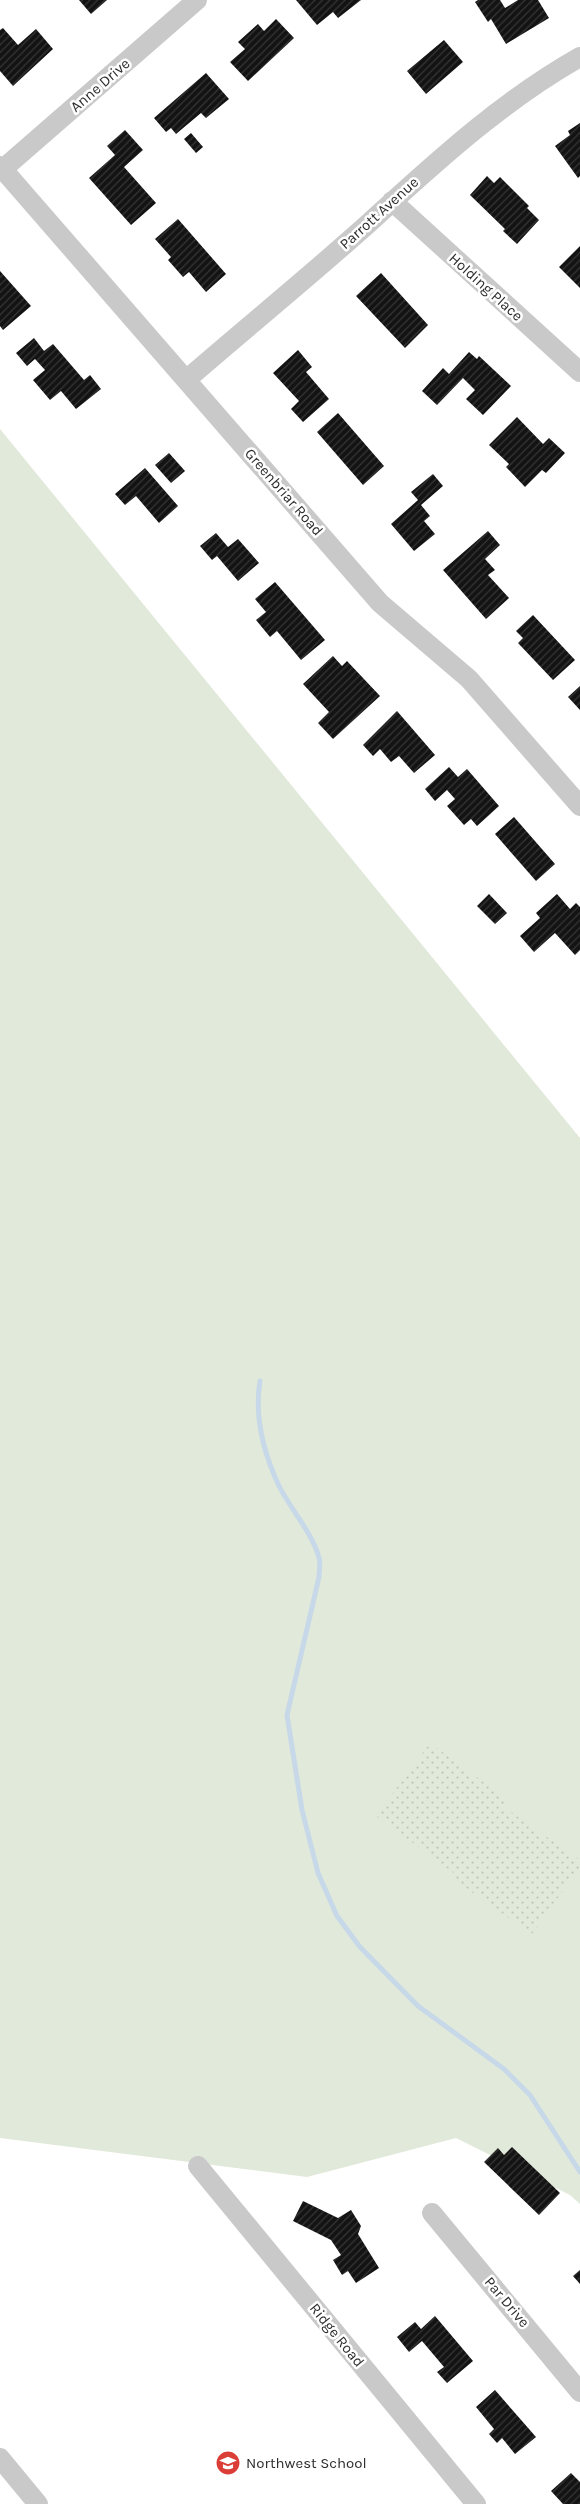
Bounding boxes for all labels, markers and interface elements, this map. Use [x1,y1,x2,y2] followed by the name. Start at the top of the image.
[67,54,133,116] street label: Anne Drive
[336,173,422,253] street label: Parrott Avenue
[445,249,527,325] street label: Holding Place
[241,445,327,539] street label: Greenbriar Road
[481,2273,533,2331] street label: Par Drive
[306,2299,368,2371] street label: Ridge Road
[215,2450,241,2476] school or university icon: Northwest School
[246,2454,367,2472] place label: Northwest School

